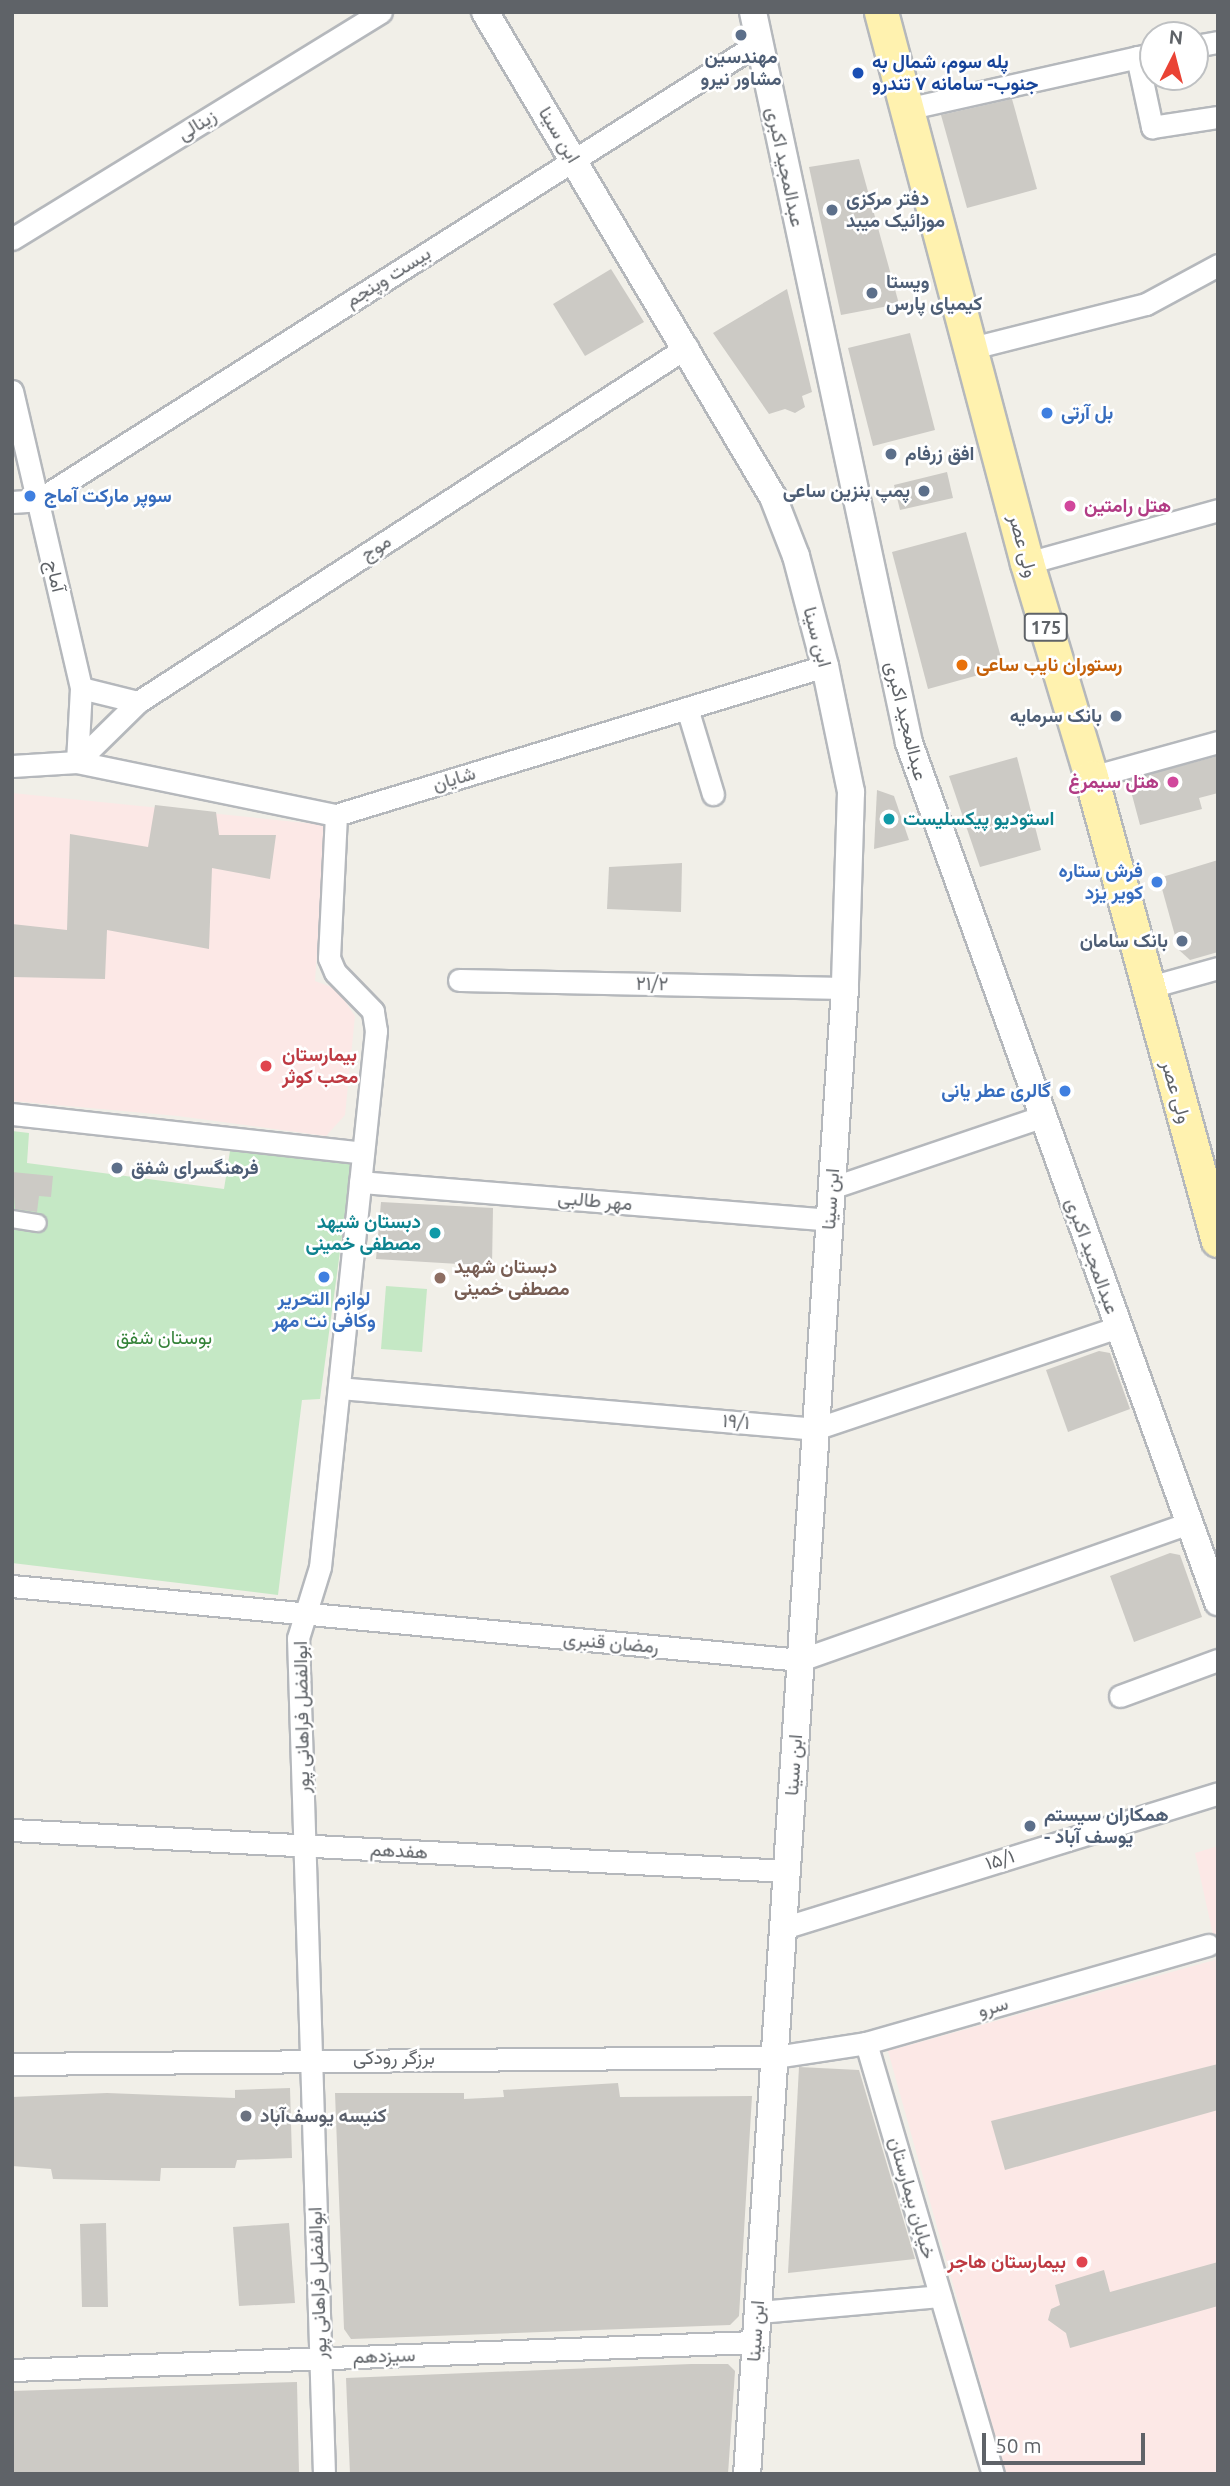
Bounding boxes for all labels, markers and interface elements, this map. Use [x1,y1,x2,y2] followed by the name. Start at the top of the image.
[1139,21,1209,91] north arrow
[1168,25,1184,49] text: N
[733,27,749,43] marker: مهندسین مشاور نیرو
[700,46,782,90] place label: مهندسین مشاور نیرو
[872,51,1038,95] place label: پله سوم، شمال به جنوب- سامانه ۷ تندرو
[850,65,866,81] marker: پله سوم، شمال به جنوب- سامانه ۷ تندرو
[533,103,585,167] street label: ابن سینا
[173,104,221,146] street label: زینالی
[761,105,809,229] street label: عبدالمجید اکبری
[846,188,945,232] place label: دفتر مرکزی موزائیک میبد
[824,202,840,218] marker: دفتر مرکزی موزائیک میبد
[341,242,435,312] street label: بیست وپنجم
[886,271,982,315] place label: ویستا کیمیای پارس
[864,285,880,301] marker: ویستا کیمیای پارس
[1061,402,1113,424] place label: بل آرتی
[1039,405,1055,421] marker: بل آرتی
[905,443,975,465] place label: افق زرفام
[883,446,899,462] marker: افق زرفام
[783,480,910,502] place label: پمپ بنزین ساعی
[916,483,932,499] marker: پمپ بنزین ساعی
[44,485,172,507] place label: سوپر مارکت آماج
[22,488,38,504] marker: سوپر مارکت آماج
[1084,495,1171,517] place label: هتل رامتین
[1062,498,1078,514] marker: هتل رامتین
[1004,512,1042,580] street label: ولی عصر
[357,530,395,566] street label: موج
[40,558,70,594] street label: آماج
[798,604,836,670] street label: ابن سینا
[1023,612,1069,642] road number: 175
[976,654,1122,676] place label: رستوران نایب ساعی
[954,657,970,673] marker: رستوران نایب ساعی
[880,659,932,783] street label: عبدالمجید اکبری
[1010,705,1102,727] place label: بانک سرمایه
[1108,708,1124,724] marker: بانک سرمایه
[430,762,478,796] street label: شایان
[1068,771,1159,793] place label: هتل سیمرغ
[1165,774,1181,790] marker: هتل سیمرغ
[903,808,1054,830] place label: استودیو پیکسلیست
[881,811,897,827] marker: استودیو پیکسلیست
[1058,860,1143,904] place label: فرش ستاره کویر یزد
[1149,874,1165,890] marker: فرش ستاره کویر یزد
[1080,930,1168,952] place label: بانک سامان
[1174,933,1190,949] marker: بانک سامان
[636,972,668,996] street label: ۲۱/۲
[282,1044,358,1088] place label: بیمارستان محب کوثر
[256,1056,276,1076] marker: بیمارستان محب کوثر
[1156,1058,1196,1126] street label: ولی عصر
[941,1080,1051,1102] place label: گالری عطر یانی
[1057,1083,1073,1099] marker: گالری عطر یانی
[131,1157,259,1179] place label: فرهنگسرای شفق
[109,1160,125,1176] marker: فرهنگسرای شفق
[817,1168,845,1230] street label: ابن سینا
[557,1186,633,1216] street label: مهر طالبی
[1060,1195,1124,1317] street label: عبدالمجید اکبری
[305,1211,421,1255] place label: دبستان شیهد مصطفی خمینی
[427,1225,443,1241] marker: دبستان شیهد مصطفی خمینی
[454,1256,570,1300] place label: دبستان شهید مصطفی خمینی
[316,1269,332,1285] marker: لوازم التحریر وکافی نت مهر
[432,1270,448,1286] marker: دبستان شهید مصطفی خمینی
[272,1288,376,1332] place label: لوازم التحریر وکافی نت مهر
[116,1327,212,1349] park label: بوستان شفق
[722,1409,750,1435] street label: ۱۹/۱
[562,1627,660,1659] street label: رمضان قنبری
[289,1641,315,1793] street label: ابوالفضل فراهانی پور
[780,1734,808,1796] street label: ابن سینا
[1044,1804,1169,1848] place label: همکاران سیستم - یوسف آباد
[1022,1818,1038,1834] marker: همکاران سیستم - یوسف آباد
[369,1838,429,1864] street label: هفدهم
[983,1845,1017,1875] street label: ۱۵/۱
[975,1992,1011,2022] street label: سرو
[353,2047,435,2069] street label: برزگر رودکی
[260,2105,387,2127] place label: کنیسه یوسف‌آباد
[238,2108,254,2124] marker: کنیسه یوسف‌آباد
[884,2134,940,2262] street label: خیابان بیمارستان
[304,2206,332,2360] street label: ابوالفضل فراهانی پور
[947,2251,1066,2273] place label: بیمارستان هاجر
[1072,2252,1092,2272] marker: بیمارستان هاجر
[742,2300,770,2362] street label: ابن سینا
[352,2344,416,2368] street label: سیزدهم
[985,2420,1148,2464] scale bar
[995,2433,1042,2457] text: 50 m

